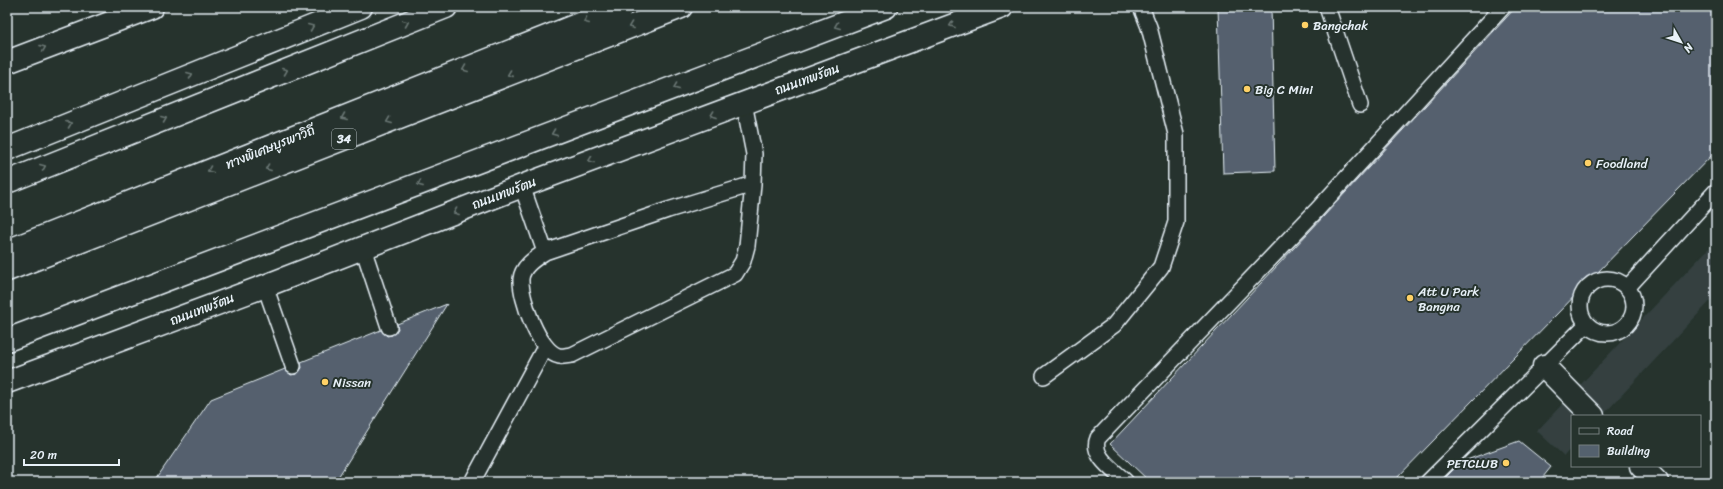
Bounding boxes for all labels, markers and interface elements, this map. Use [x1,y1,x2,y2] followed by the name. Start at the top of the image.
[1313,14,1368,37] place label: Bangchak
[582,17,589,25] one-way arrow
[402,20,409,28] one-way arrow
[1300,20,1310,30] marker: Bangchak
[833,21,840,29] one-way arrow
[949,21,956,29] one-way arrow
[628,22,635,30] one-way arrow
[1661,22,1701,62] north arrow
[306,24,314,32] one-way arrow
[1678,38,1699,57] text: N
[40,45,47,53] one-way arrow
[771,57,843,101] street label: ถนนเทพรัตน
[461,65,468,73] one-way arrow
[281,68,288,76] one-way arrow
[507,69,514,77] one-way arrow
[186,72,193,80] one-way arrow
[1255,78,1313,101] place label: Big C Mini
[673,82,680,90] one-way arrow
[1242,84,1252,94] marker: Big C Mini
[709,110,716,118] one-way arrow
[340,113,347,121] one-way arrow
[161,116,168,124] one-way arrow
[386,117,393,125] one-way arrow
[222,118,320,175] street label: ทางพิเศษบูรพาวิถี
[66,120,73,128] one-way arrow
[551,128,558,136] one-way arrow
[332,129,356,149] road number: 34
[1596,152,1648,175] place label: Foodland
[587,156,594,164] one-way arrow
[1583,158,1593,168] marker: Foodland
[40,164,47,172] one-way arrow
[265,164,272,172] one-way arrow
[207,166,214,174] one-way arrow
[468,170,540,216] street label: ถนนเทพรัตน
[416,179,423,187] one-way arrow
[453,207,460,215] one-way arrow
[1417,280,1479,318] place label: Att U Park Bangna
[166,286,238,332] street label: ถนนเทพรัตน
[1405,293,1415,303] marker: Att U Park Bangna
[333,371,371,394] place label: Nissan
[320,377,330,387] marker: Nissan
[1571,415,1701,467] legend
[1607,420,1634,442] text: Road
[1607,440,1650,462] text: Building
[24,441,119,467] scale bar
[30,444,57,466] text: 20 m
[1447,452,1498,475] place label: PETCLUB
[1501,458,1511,468] marker: PETCLUB

